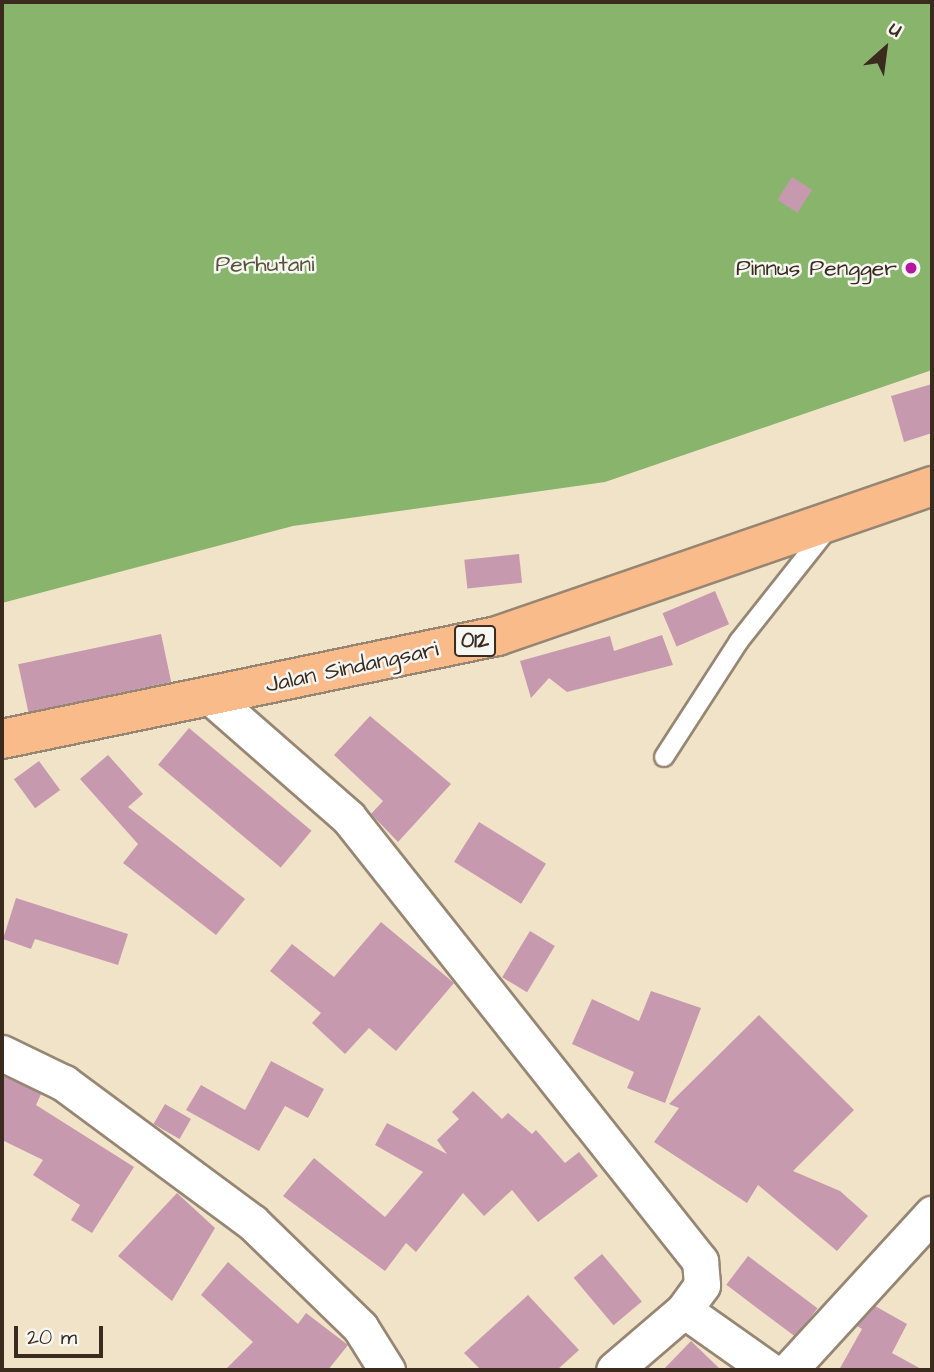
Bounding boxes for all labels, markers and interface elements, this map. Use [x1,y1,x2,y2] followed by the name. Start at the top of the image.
[850,14,920,84] north arrow
[884,16,906,44] text: U
[216,250,314,278] park label: Perhutani
[736,254,897,282] place label: Pinnus Pengger
[903,260,919,276] marker: Pinnus Pengger
[454,624,496,658] road number: 012
[263,635,441,699] street label: Jalan Sindangsari
[18,1312,107,1356] scale bar
[27,1323,77,1352] text: 20 m

